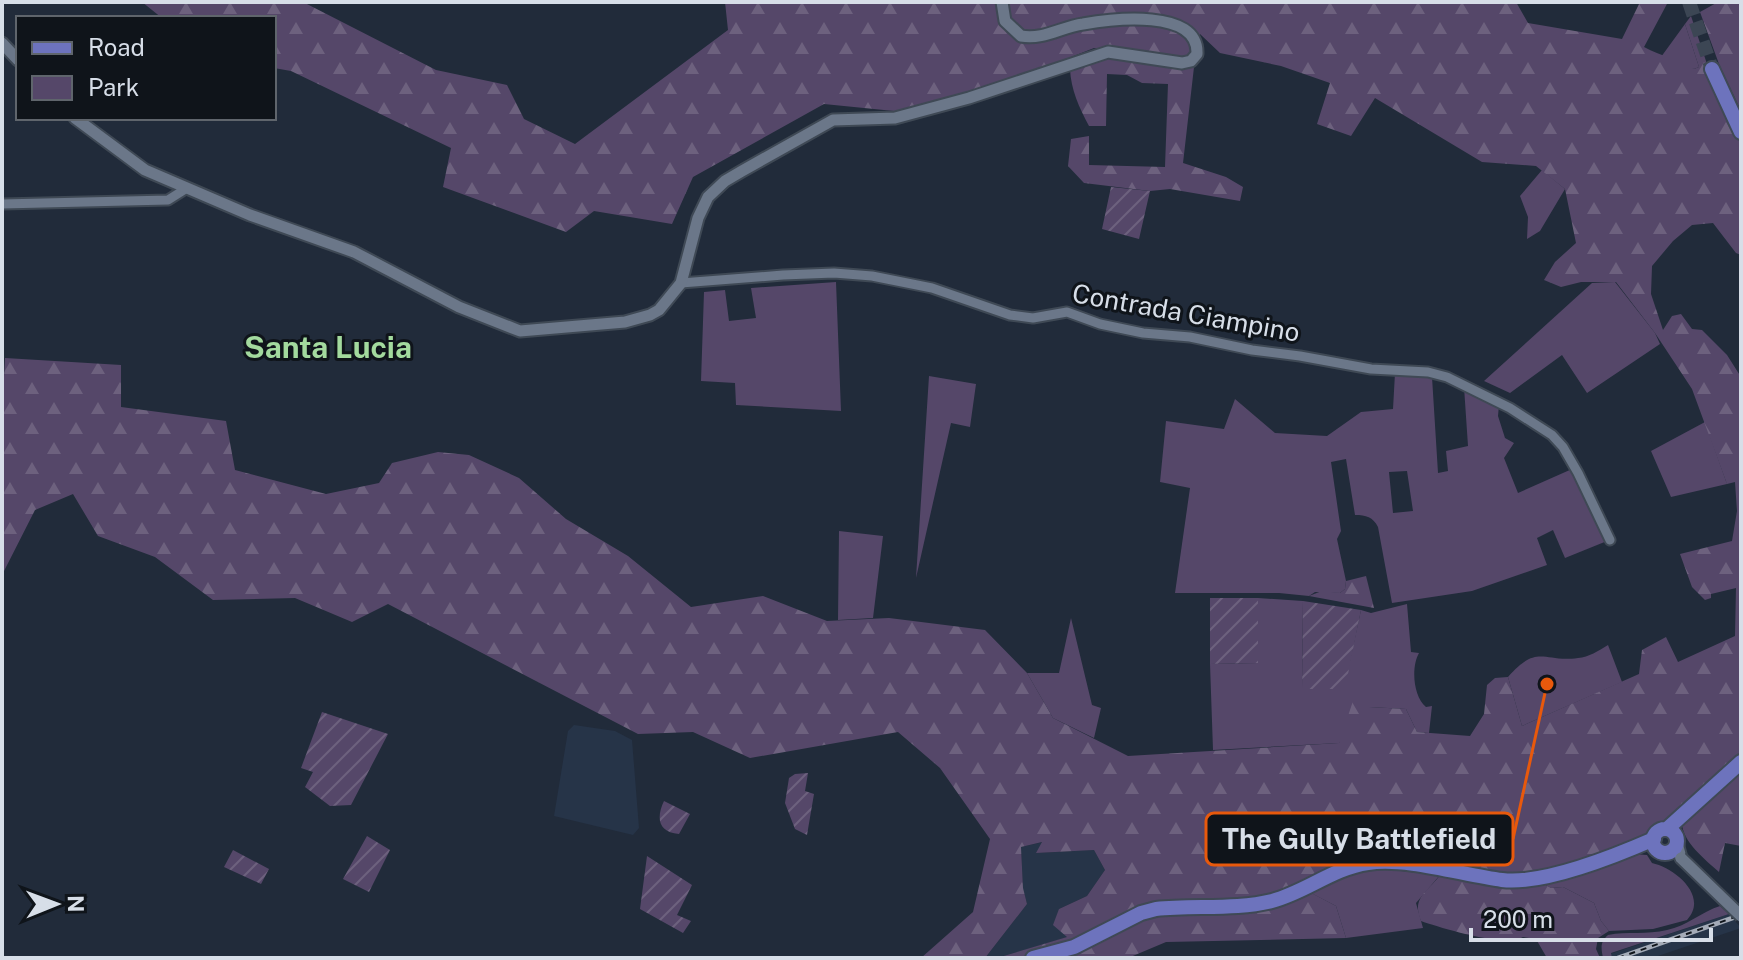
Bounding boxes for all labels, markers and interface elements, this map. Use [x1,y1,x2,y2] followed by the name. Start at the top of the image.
[16,16,276,120] legend
[88,33,145,61] text: Road
[88,73,139,101] text: Park
[1070,277,1302,348] street label: Contrada Ciampino
[244,329,412,365] district label: Santa Lucia
[1206,813,1513,865] callout: The Gully Battlefield
[1222,822,1496,855] text: The Gully Battlefield
[16,864,96,944] north arrow
[1471,892,1711,942] scale bar
[63,895,89,912] text: N
[1483,905,1553,933] text: 200 m

